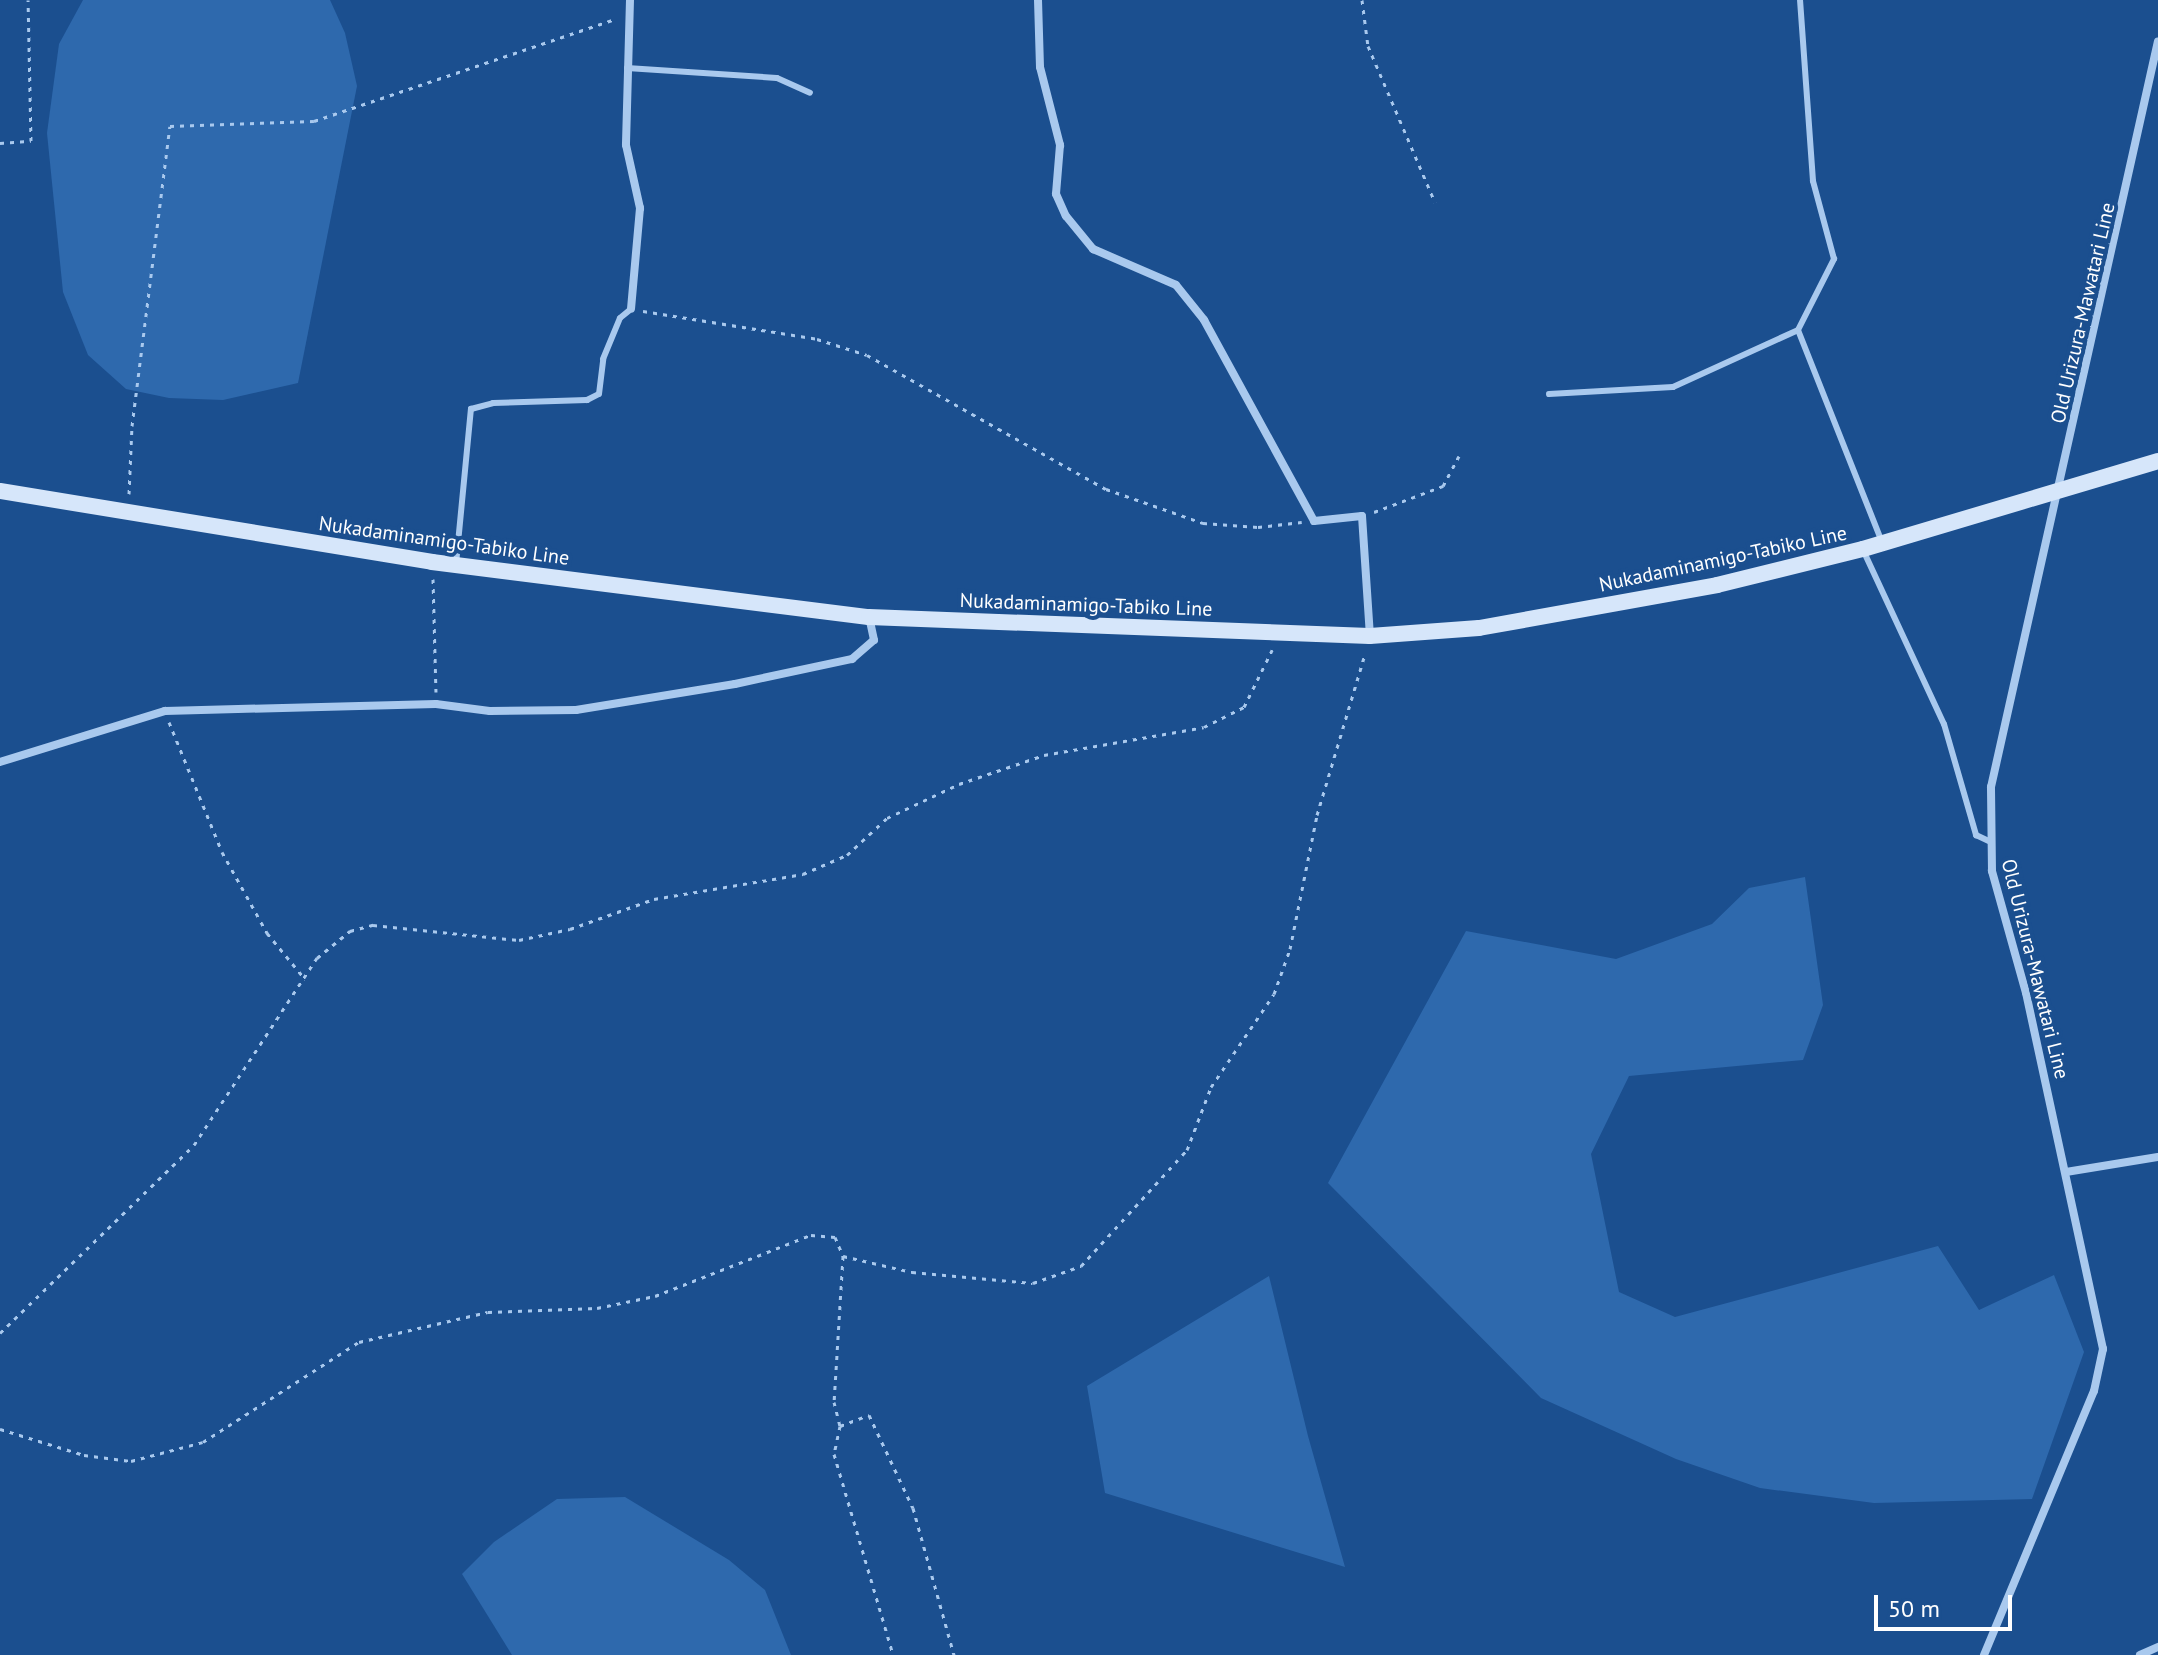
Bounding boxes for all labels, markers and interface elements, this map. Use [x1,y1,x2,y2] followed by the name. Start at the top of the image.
[2046,200,2120,426] street label: Old Urizura-Mawatari Line
[317,512,571,570] street label: Nukadaminamigo-Tabiko Line
[1597,521,1849,597] street label: Nukadaminamigo-Tabiko Line
[959,589,1213,621] street label: Nukadaminamigo-Tabiko Line
[1996,857,2074,1081] street label: Old Urizura-Mawatari Line
[1878,1579,2016,1629] scale bar
[1888,1593,1940,1624] text: 50 m

